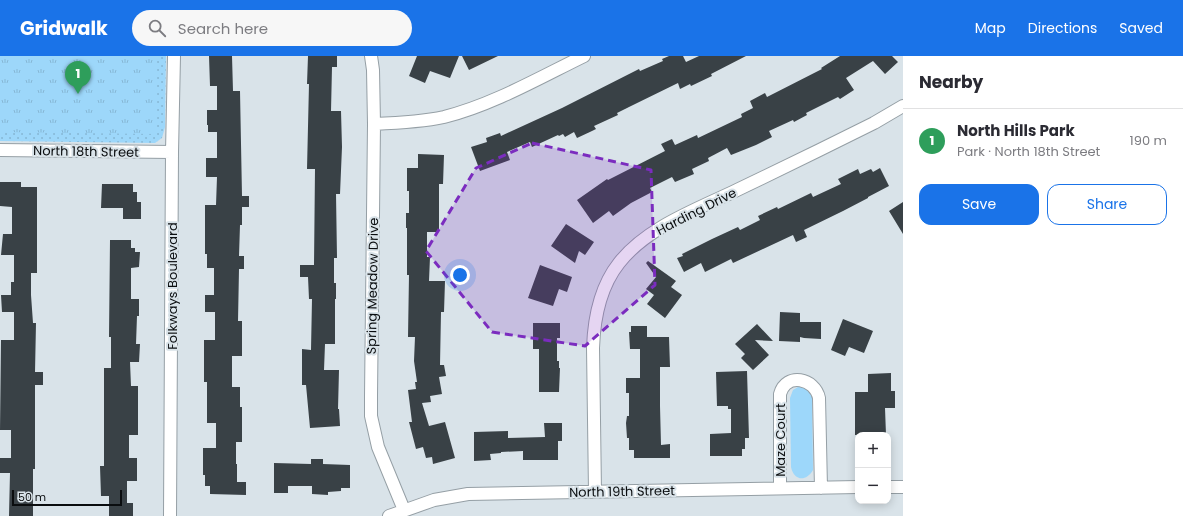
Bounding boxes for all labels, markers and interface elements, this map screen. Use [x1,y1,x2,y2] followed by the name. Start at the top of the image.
[132,10,412,46] search box
[20,15,108,42] text: Gridwalk
[146,17,168,39] icon: search
[178,18,268,39] text: Search here
[975,18,1006,38] text: Map
[1028,18,1097,38] text: Directions
[1119,18,1163,38] text: Saved
[65,61,91,94] pin: 1
[919,70,983,94] text: Nearby
[957,120,1075,141] text: North Hills Park
[930,131,934,150] text: 1
[1130,131,1167,150] text: 190 m
[33,141,139,162] street label: North 18th Street
[957,142,1100,161] text: Park · North 18th Street
[653,183,740,240] street label: Harding Drive
[919,184,1039,225] button: Save
[1047,184,1167,225] button: Share
[362,217,383,355] street label: Spring Meadow Drive
[163,222,182,350] street label: Folkways Boulevard
[450,265,470,285] your location
[771,403,790,477] street label: Maze Court
[855,432,891,504] map controls
[855,432,891,468] button: +
[855,468,891,504] button: −
[569,481,675,502] street label: North 19th Street
[12,488,122,507] scale bar
[18,489,46,505] text: 50 m

